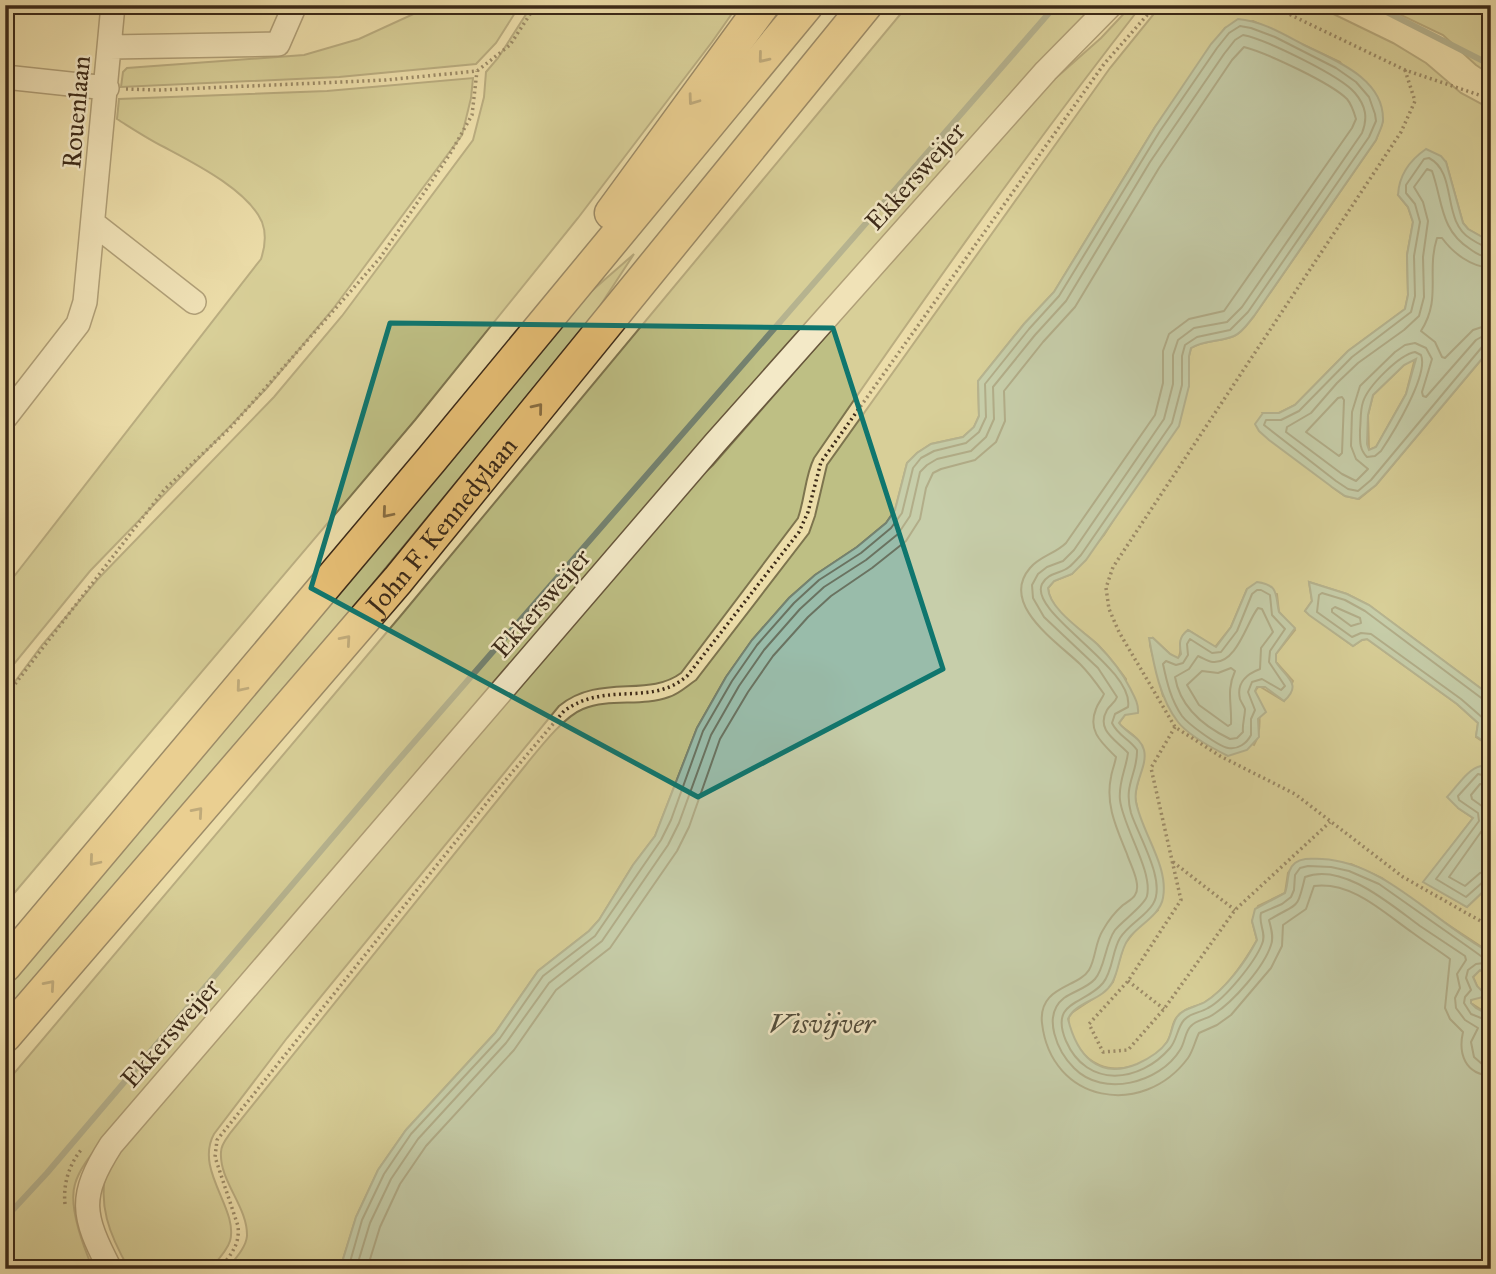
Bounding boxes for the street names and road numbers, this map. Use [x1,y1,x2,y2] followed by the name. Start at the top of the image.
[55,54,97,170] street label: Rouenlaan
[858,115,972,237] street label: Ekkersweijer
[358,430,524,623] street label: John F. Kennedylaan
[485,542,597,664] street label: Ekkersweijer
[114,972,226,1094] street label: Ekkersweijer

